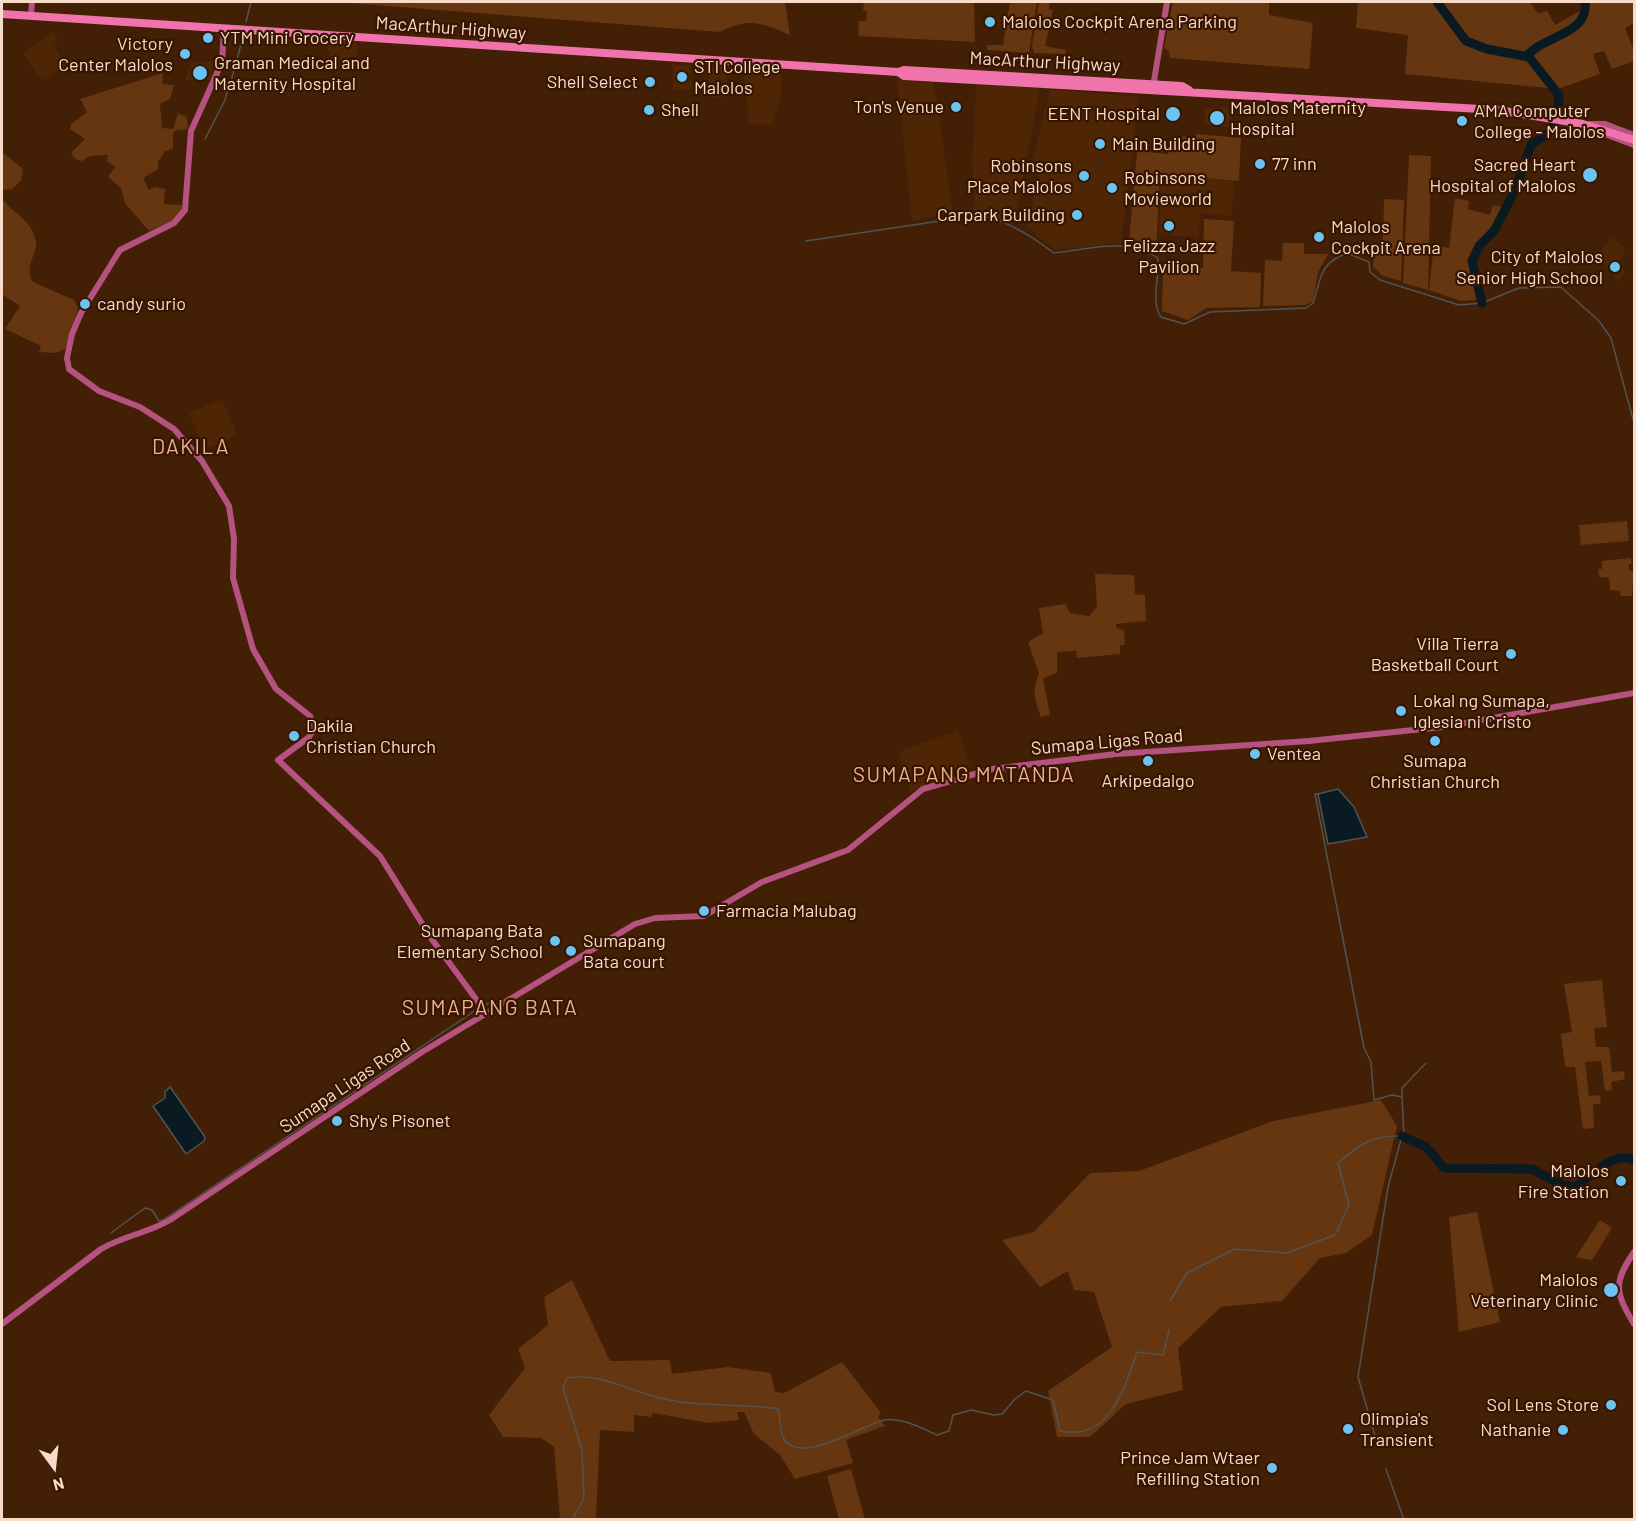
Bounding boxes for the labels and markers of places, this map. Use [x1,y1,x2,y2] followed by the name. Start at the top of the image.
[1002,11,1237,33] place label: Malolos Cockpit Arena Parking
[983,15,997,29] marker: Malolos Cockpit Arena Parking
[220,27,354,49] place label: YTM Mini Grocery
[201,31,215,45] marker: YTM Mini Grocery
[58,33,173,76] place label: Victory Center Malolos
[178,47,192,61] marker: Victory Center Malolos
[214,52,370,94] place label: Graman Medical and Maternity Hospital
[694,56,780,98] place label: STI College Malolos
[191,64,209,82] marker: Graman Medical and Maternity Hospital
[675,70,689,84] marker: STI College Malolos
[547,71,638,93] place label: Shell Select
[643,75,657,89] marker: Shell Select
[854,96,944,118] place label: Ton's Venue
[1230,97,1366,140] place label: Malolos Maternity Hospital
[661,99,699,121] place label: Shell
[949,100,963,114] marker: Ton's Venue
[1474,100,1605,142] place label: AMA Computer College - Malolos
[642,103,656,117] marker: Shell
[1048,103,1160,125] place label: EENT Hospital
[1164,105,1182,123] marker: EENT Hospital
[1208,109,1226,127] marker: Malolos Maternity Hospital
[1455,114,1469,128] marker: AMA Computer College - Malolos
[1112,133,1215,155] place label: Main Building
[1093,137,1107,151] marker: Main Building
[1272,153,1317,175] place label: 77 inn
[1429,154,1576,196] place label: Sacred Heart Hospital of Malolos
[967,155,1072,198] place label: Robinsons Place Malolos
[1253,157,1267,171] marker: 77 inn
[1581,166,1599,184] marker: Sacred Heart Hospital of Malolos
[1124,167,1212,210] place label: Robinsons Movieworld
[1077,169,1091,183] marker: Robinsons Place Malolos
[1105,181,1119,195] marker: Robinsons Movieworld
[937,204,1065,226] place label: Carpark Building
[1070,208,1084,222] marker: Carpark Building
[1331,216,1441,258] place label: Malolos Cockpit Arena
[1162,219,1176,233] marker: Felizza Jazz Pavilion
[1312,230,1326,244] marker: Malolos Cockpit Arena
[1123,235,1215,278] place label: Felizza Jazz Pavilion
[1456,246,1603,288] place label: City of Malolos Senior High School
[1608,260,1622,274] marker: City of Malolos Senior High School
[97,293,186,315] place label: candy surio
[78,297,92,311] marker: candy surio
[1371,633,1499,676] place label: Villa Tierra Basketball Court
[1504,647,1518,661] marker: Villa Tierra Basketball Court
[1413,690,1550,732] place label: Lokal ng Sumapa, Iglesia ni Cristo
[1394,704,1408,718] marker: Lokal ng Sumapa, Iglesia ni Cristo
[306,715,436,758] place label: Dakila Christian Church
[287,729,301,743] marker: Dakila Christian Church
[1428,734,1442,748] marker: Sumapa Christian Church
[1267,743,1321,765] place label: Ventea
[1248,747,1262,761] marker: Ventea
[1370,750,1500,792] place label: Sumapa Christian Church
[1141,754,1155,768] marker: Arkipedalgo
[1101,770,1195,792] place label: Arkipedalgo
[716,900,857,922] place label: Farmacia Malubag
[697,904,711,918] marker: Farmacia Malubag
[396,920,543,962] place label: Sumapang Bata Elementary School
[583,930,666,972] place label: Sumapang Bata court
[548,934,562,948] marker: Sumapang Bata Elementary School
[564,944,578,958] marker: Sumapang Bata court
[349,1110,451,1132] place label: Shy's Pisonet
[330,1114,344,1128] marker: Shy's Pisonet
[1518,1160,1609,1202] place label: Malolos Fire Station
[1614,1174,1628,1188] marker: Malolos Fire Station
[1471,1269,1598,1312] place label: Malolos Veterinary Clinic
[1602,1281,1620,1299] marker: Malolos Veterinary Clinic
[1487,1394,1599,1416] place label: Sol Lens Store
[1604,1398,1618,1412] marker: Sol Lens Store
[1360,1408,1434,1450] place label: Olimpia's Transient
[1480,1419,1551,1441] place label: Nathanie
[1341,1422,1355,1436] marker: Olimpia's Transient
[1556,1423,1570,1437] marker: Nathanie
[1120,1447,1260,1490] place label: Prince Jam Wtaer Refilling Station
[1265,1461,1279,1475] marker: Prince Jam Wtaer Refilling Station

